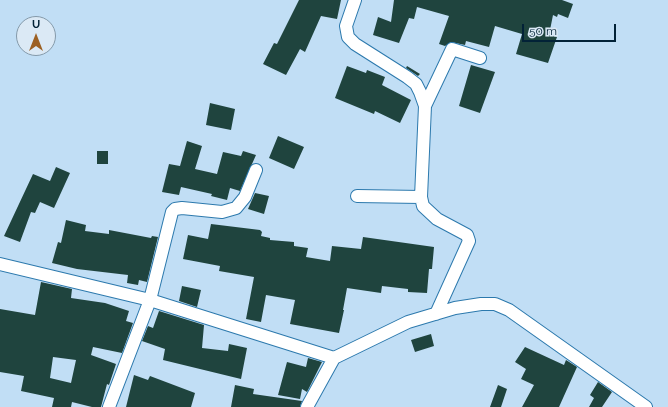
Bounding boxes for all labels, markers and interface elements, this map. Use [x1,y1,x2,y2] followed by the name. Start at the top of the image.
[16,16,56,56] north arrow
[524,16,618,42] scale bar
[32,18,40,31] text: U
[529,24,557,38] text: 50 m

